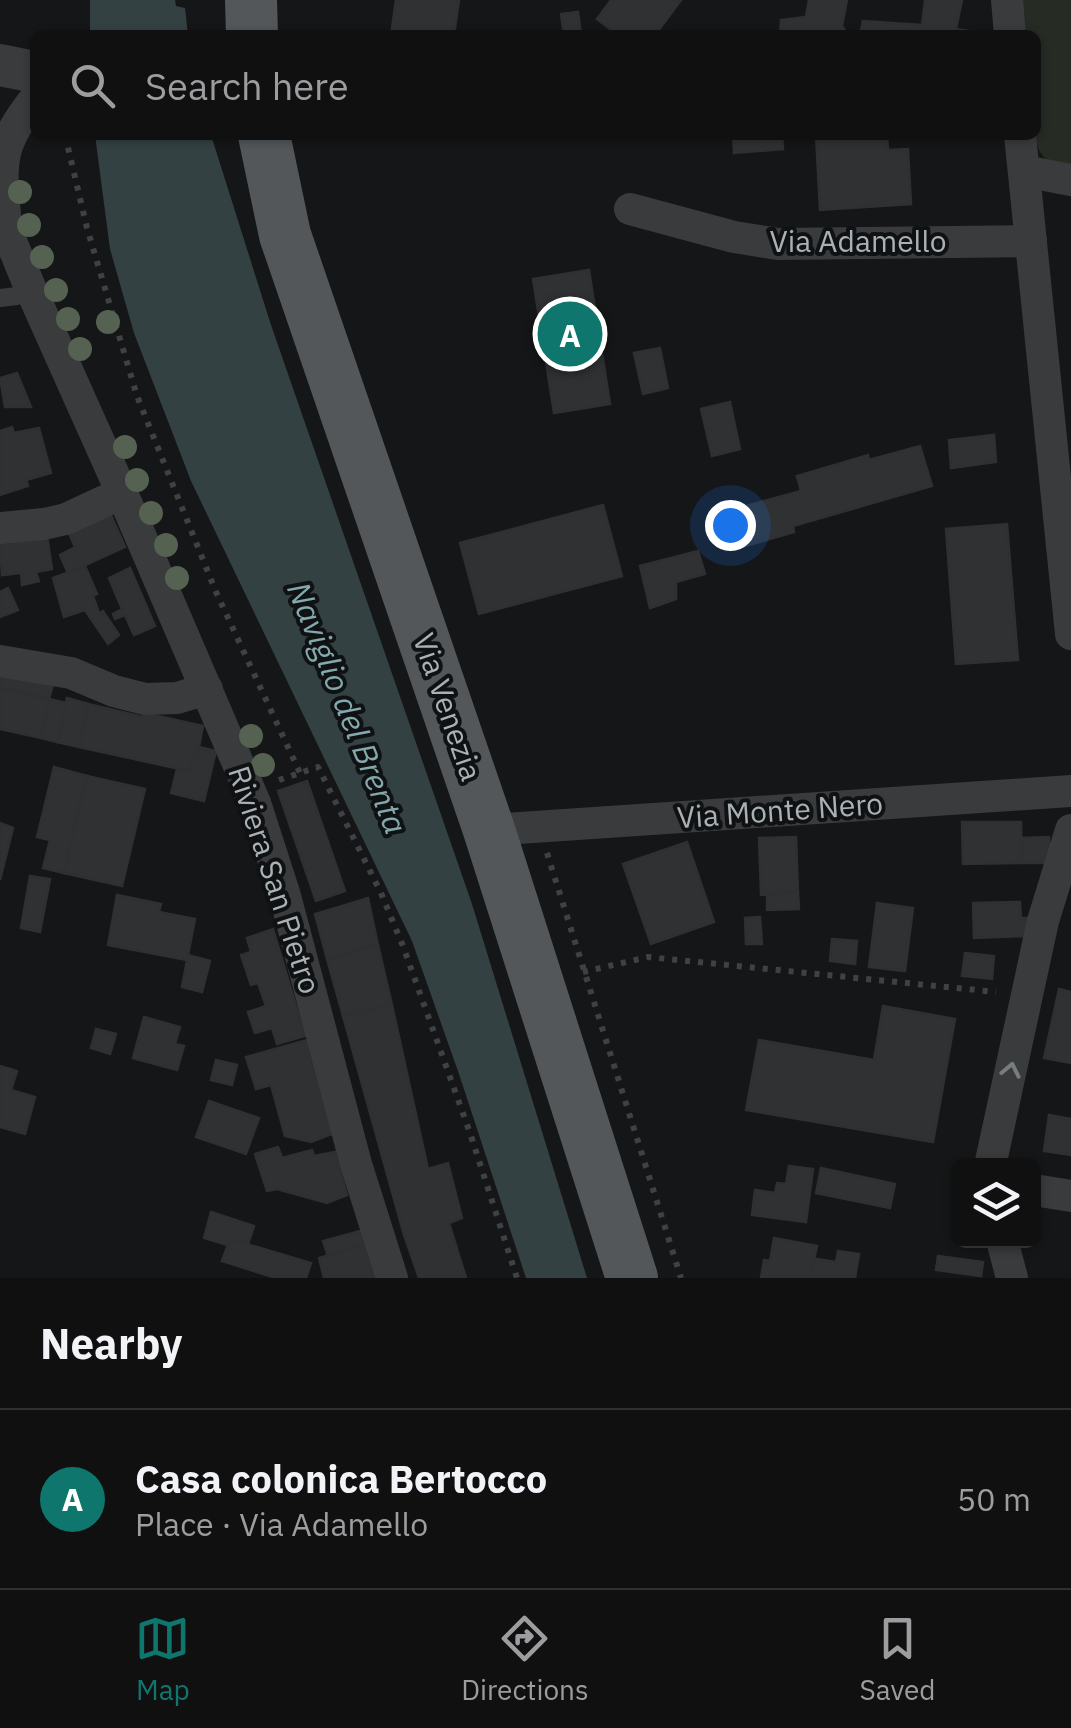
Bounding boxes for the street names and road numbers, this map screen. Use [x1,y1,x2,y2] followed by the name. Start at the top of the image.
[769,221,947,260] street label: Via Adamello
[405,628,492,785] street label: Via Venezia
[220,761,331,998] street label: Riviera San Pietro
[676,783,884,836] street label: Via Monte Nero

